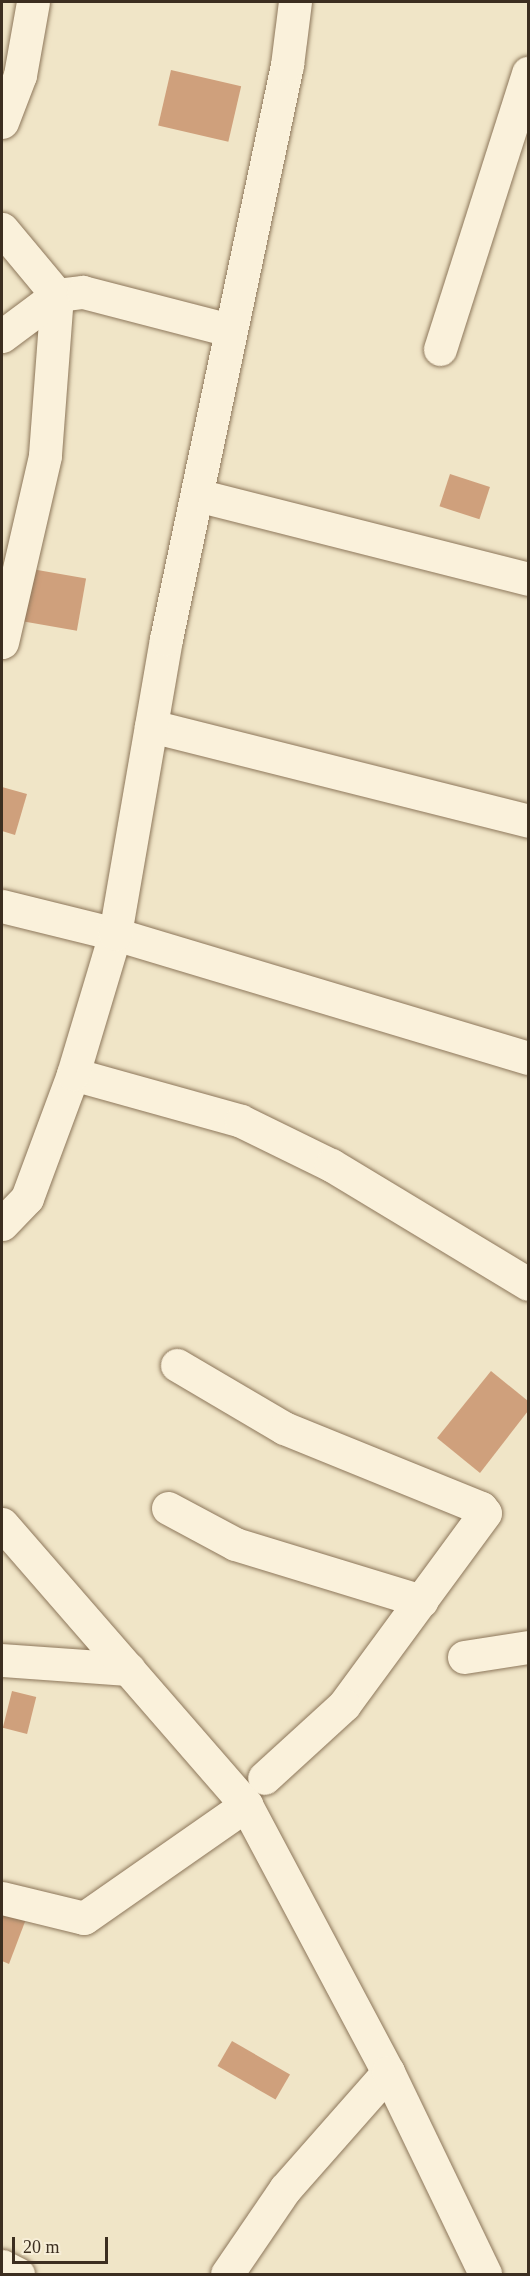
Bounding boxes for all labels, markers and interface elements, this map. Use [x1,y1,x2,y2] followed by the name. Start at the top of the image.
[15,2225,111,2263] scale bar
[23,2237,60,2257] text: 20 m

